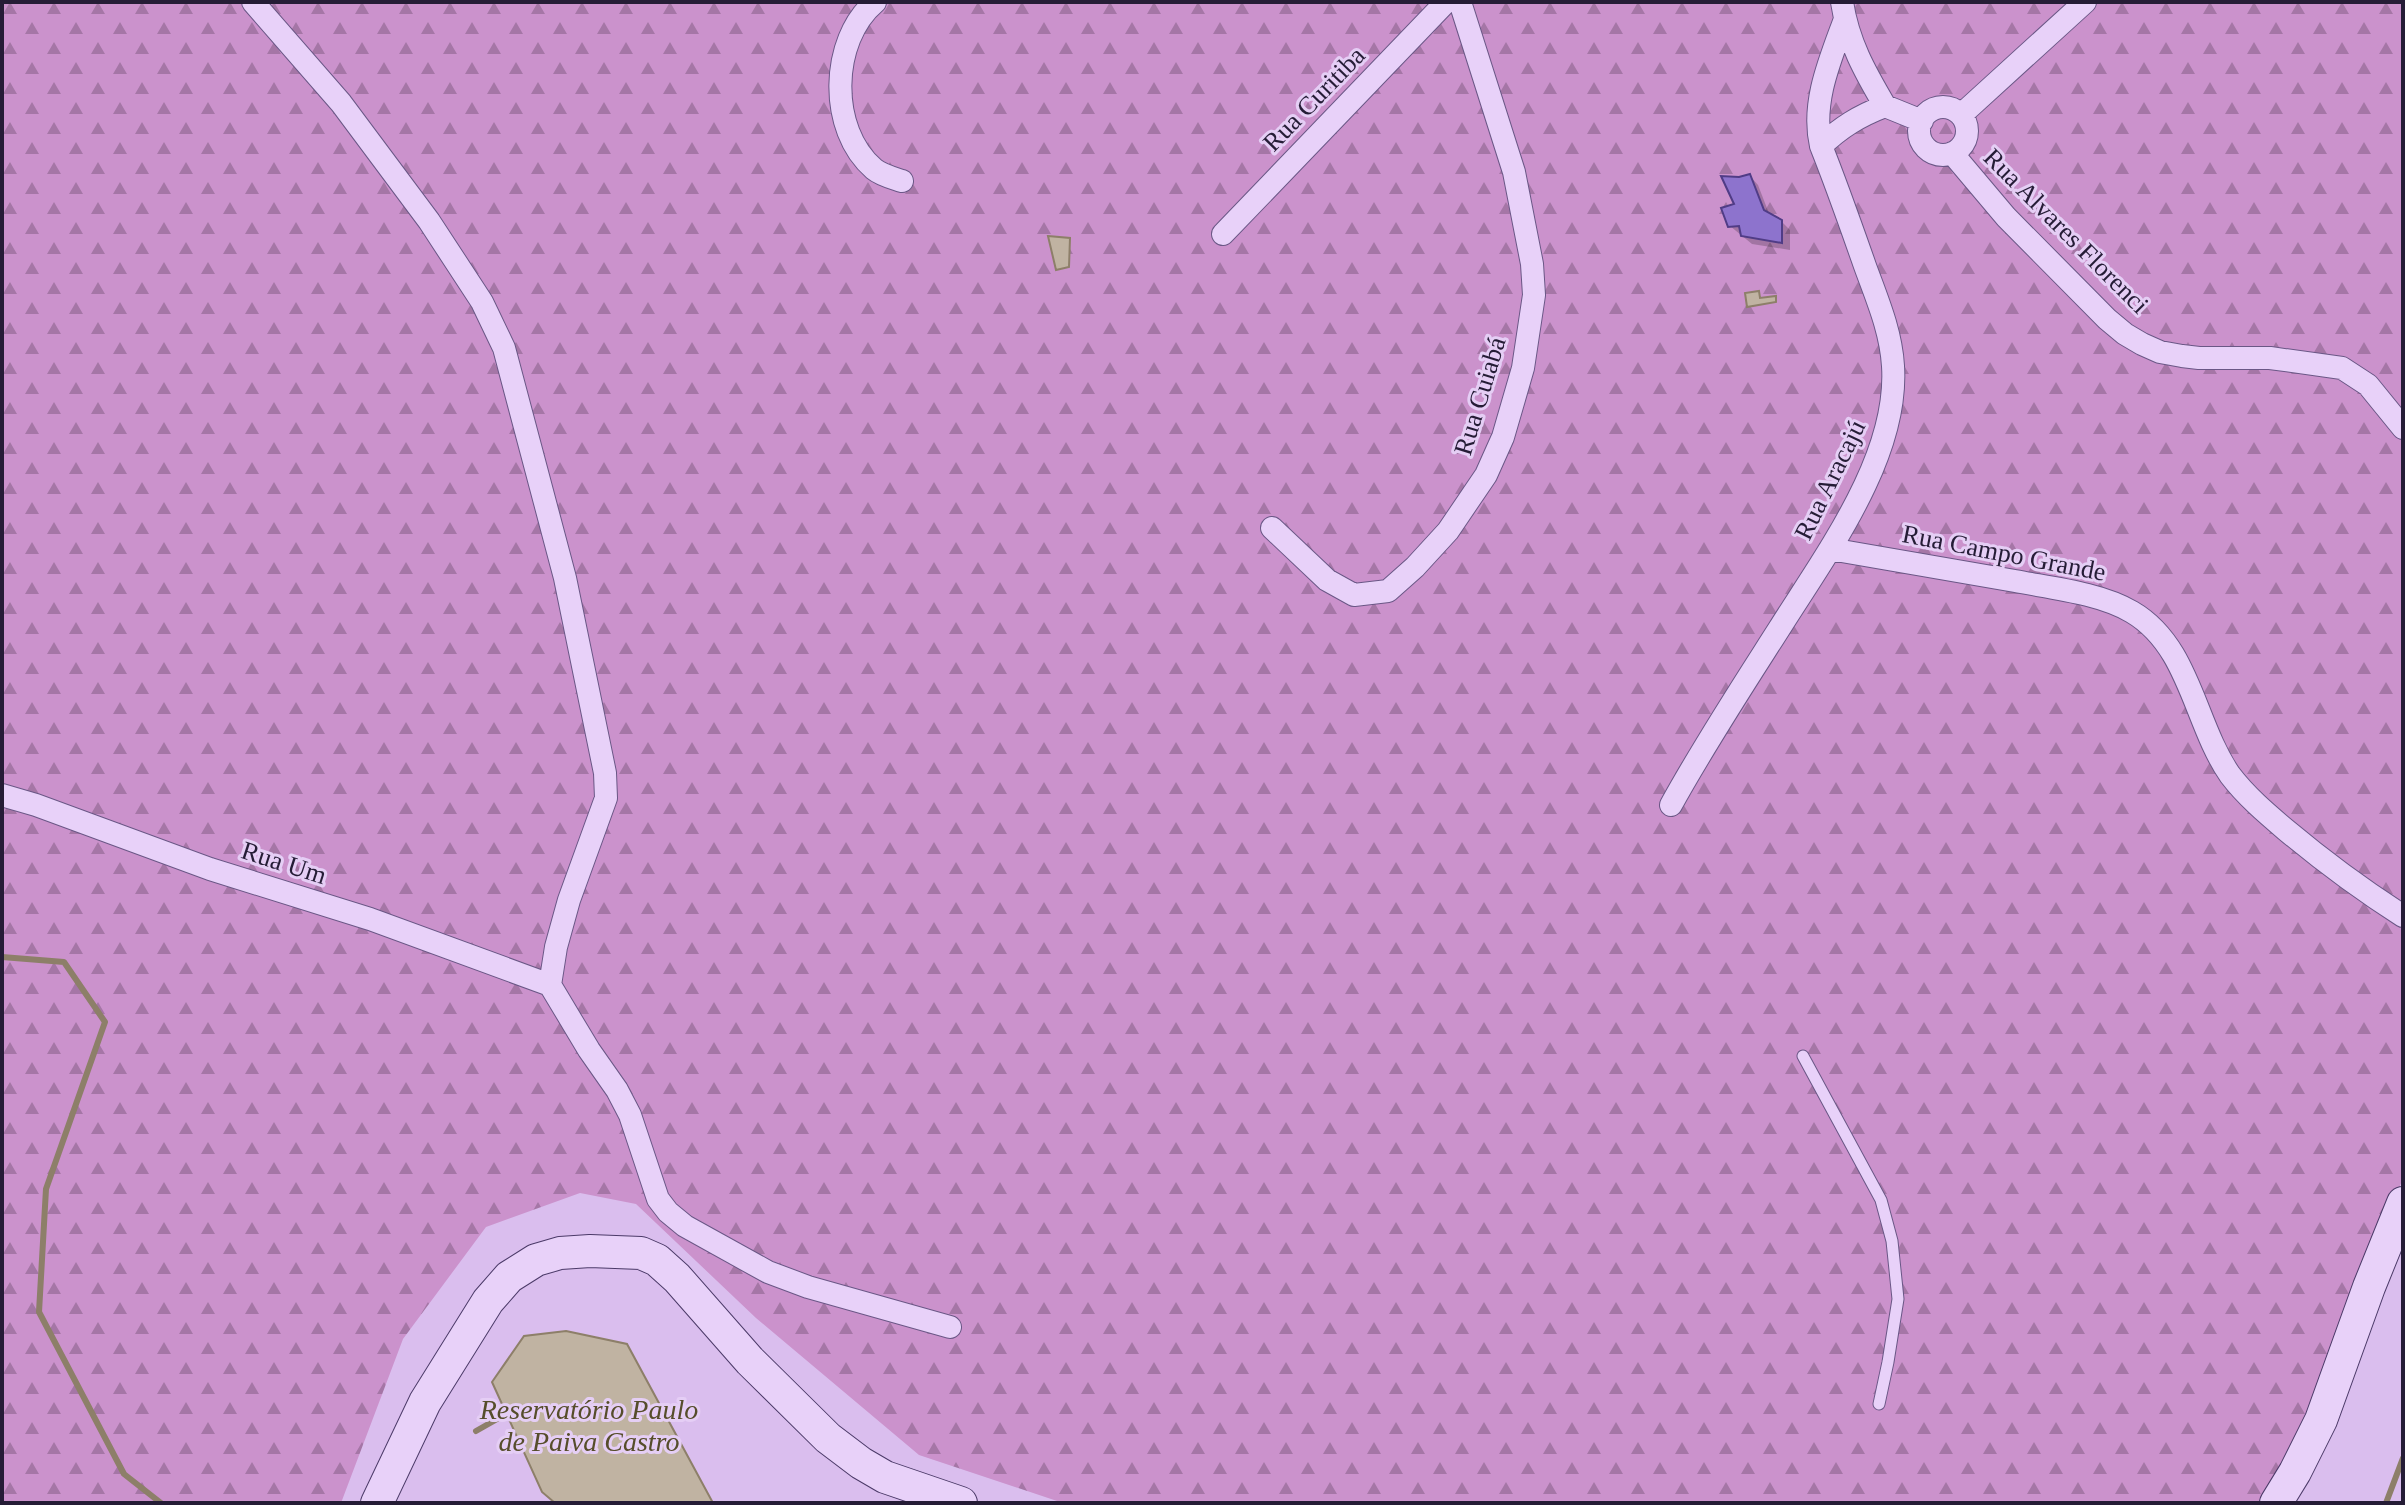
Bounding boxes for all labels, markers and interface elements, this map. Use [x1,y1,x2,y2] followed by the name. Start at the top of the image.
[1257,41,1371,157] street label: Rua Curitiba
[1978,143,2154,319] street label: Rua Alvares Florenci
[1448,333,1512,459] street label: Rua Cuiabá
[1789,416,1871,544] street label: Rua Aracajú
[1900,519,2108,587] street label: Rua Campo Grande
[238,836,330,890] street label: Rua Um
[479,1394,698,1457] water label: Reservatório Paulo de Paiva Castro

